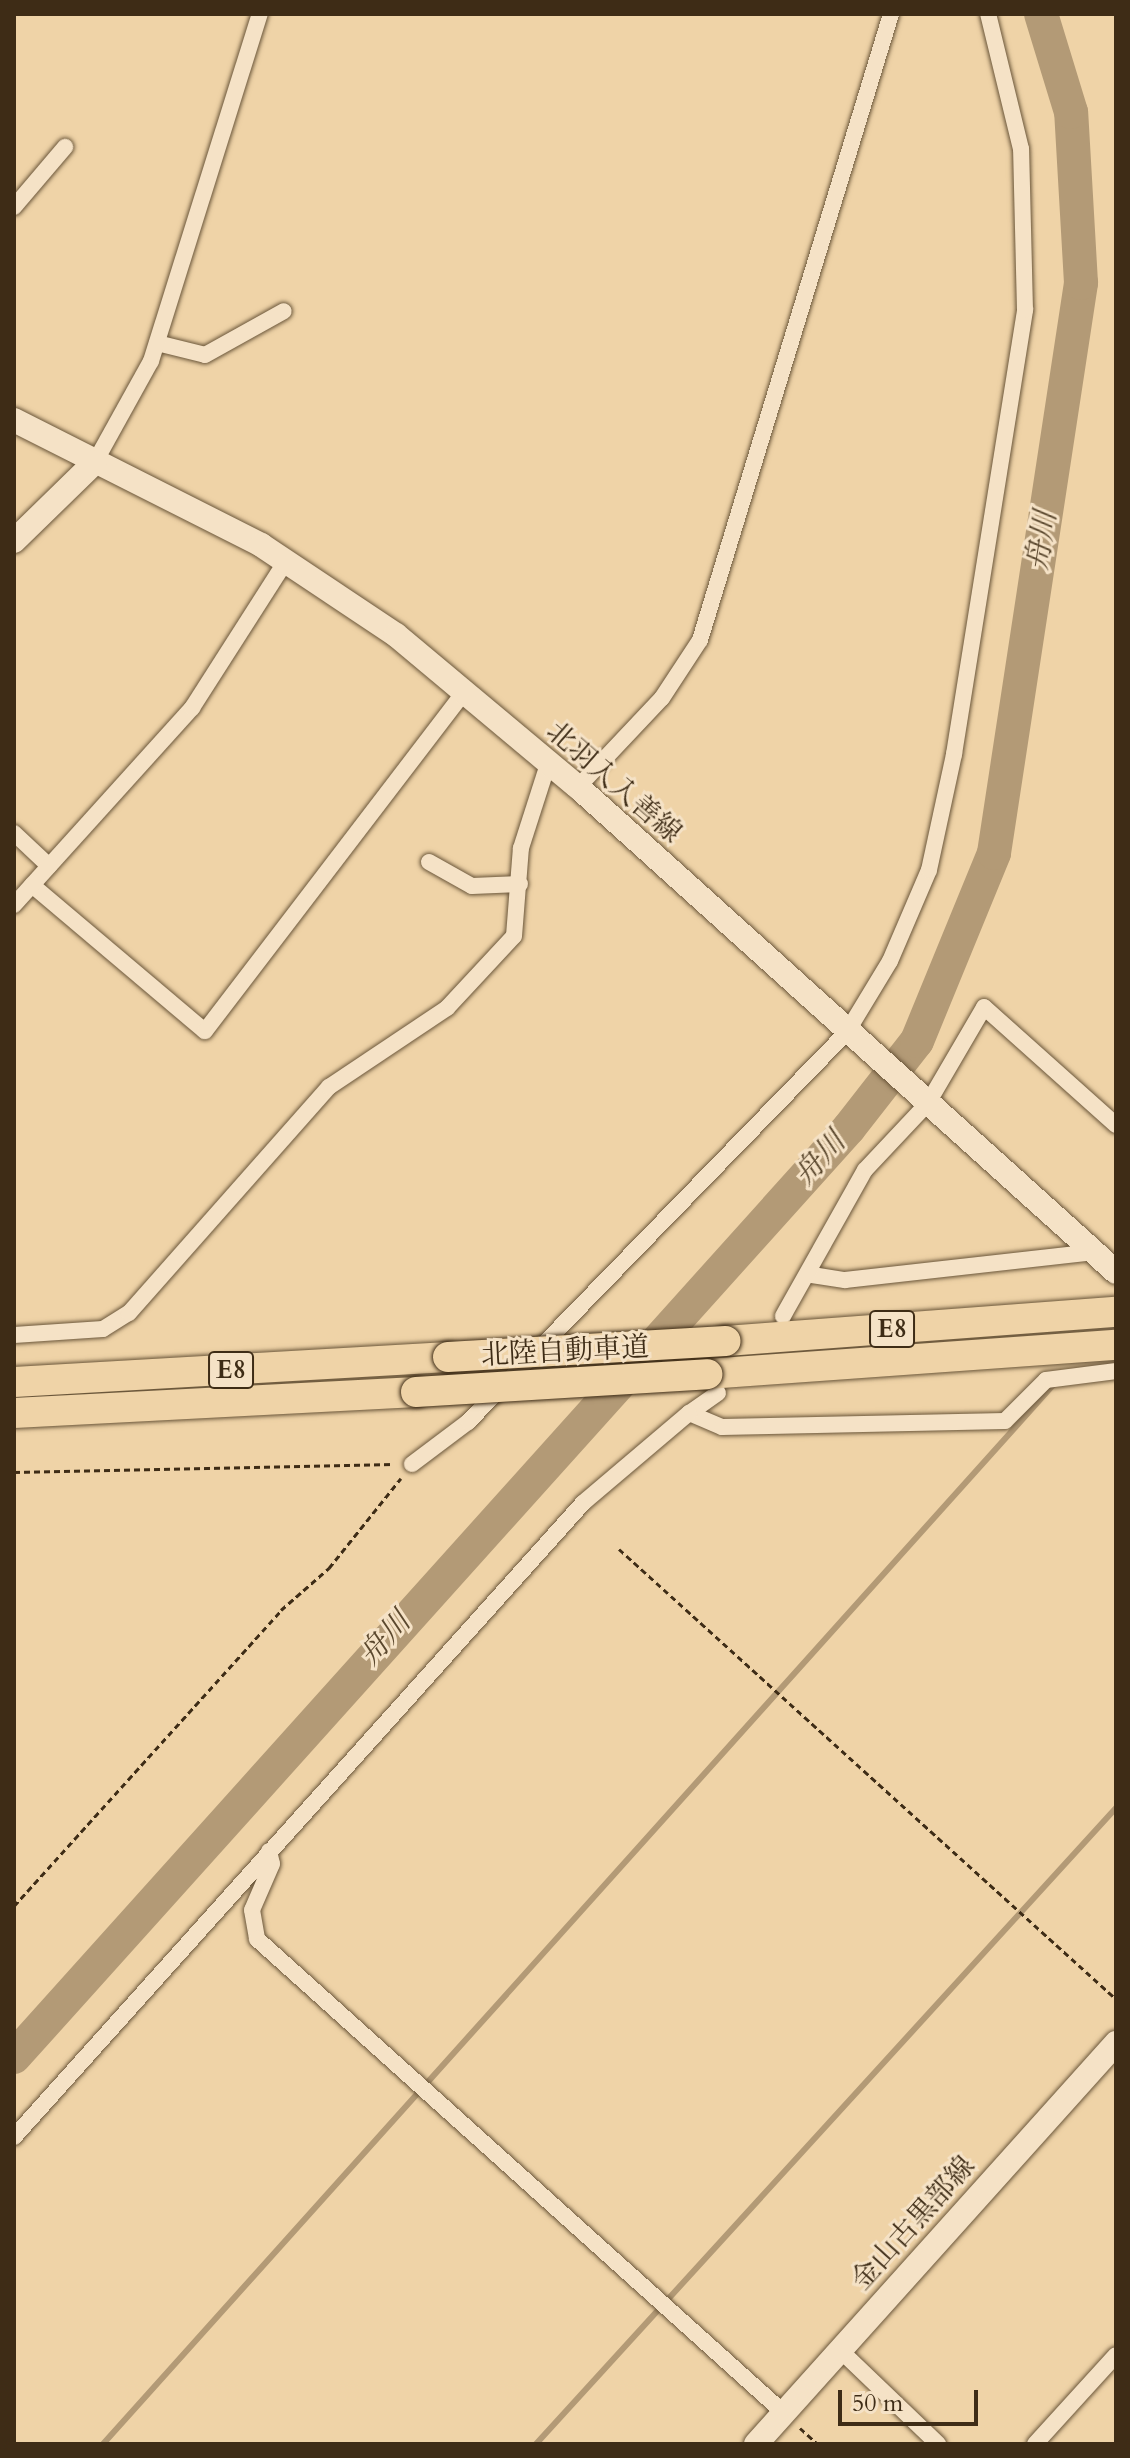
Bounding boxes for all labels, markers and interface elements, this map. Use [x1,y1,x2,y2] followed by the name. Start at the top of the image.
[1020,509,1064,573] water label: 舟川
[540,714,688,850] street label: 北羽入入善線
[787,1125,853,1193] water label: 舟川
[868,1307,916,1351] road number: E8
[480,1330,650,1372] street label: 北陸自動車道
[207,1348,255,1392] road number: E8
[352,1605,418,1673] water label: 舟川
[844,2149,982,2297] street label: 金山古黒部線
[842,2374,982,2424] scale bar
[852,2387,903,2420] text: 50 m

